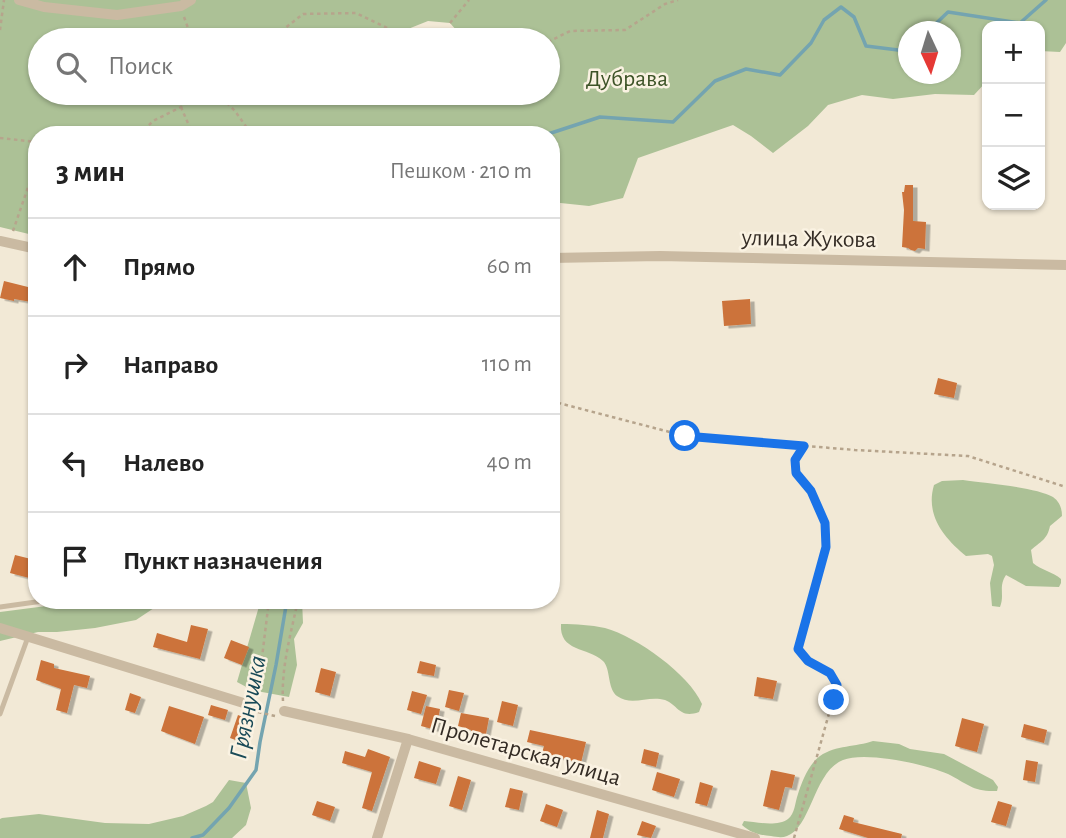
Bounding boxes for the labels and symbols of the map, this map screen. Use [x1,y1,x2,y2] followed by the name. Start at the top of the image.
[898,21,961,84] north arrow
[586,67,668,91] park label: Дубрава
[740,226,877,252] street label: улица Жукова
[669,420,700,451] route start
[225,653,271,761] water label: Грязнушка
[818,684,849,715] route end
[428,713,624,791] street label: Пролетарская улица

